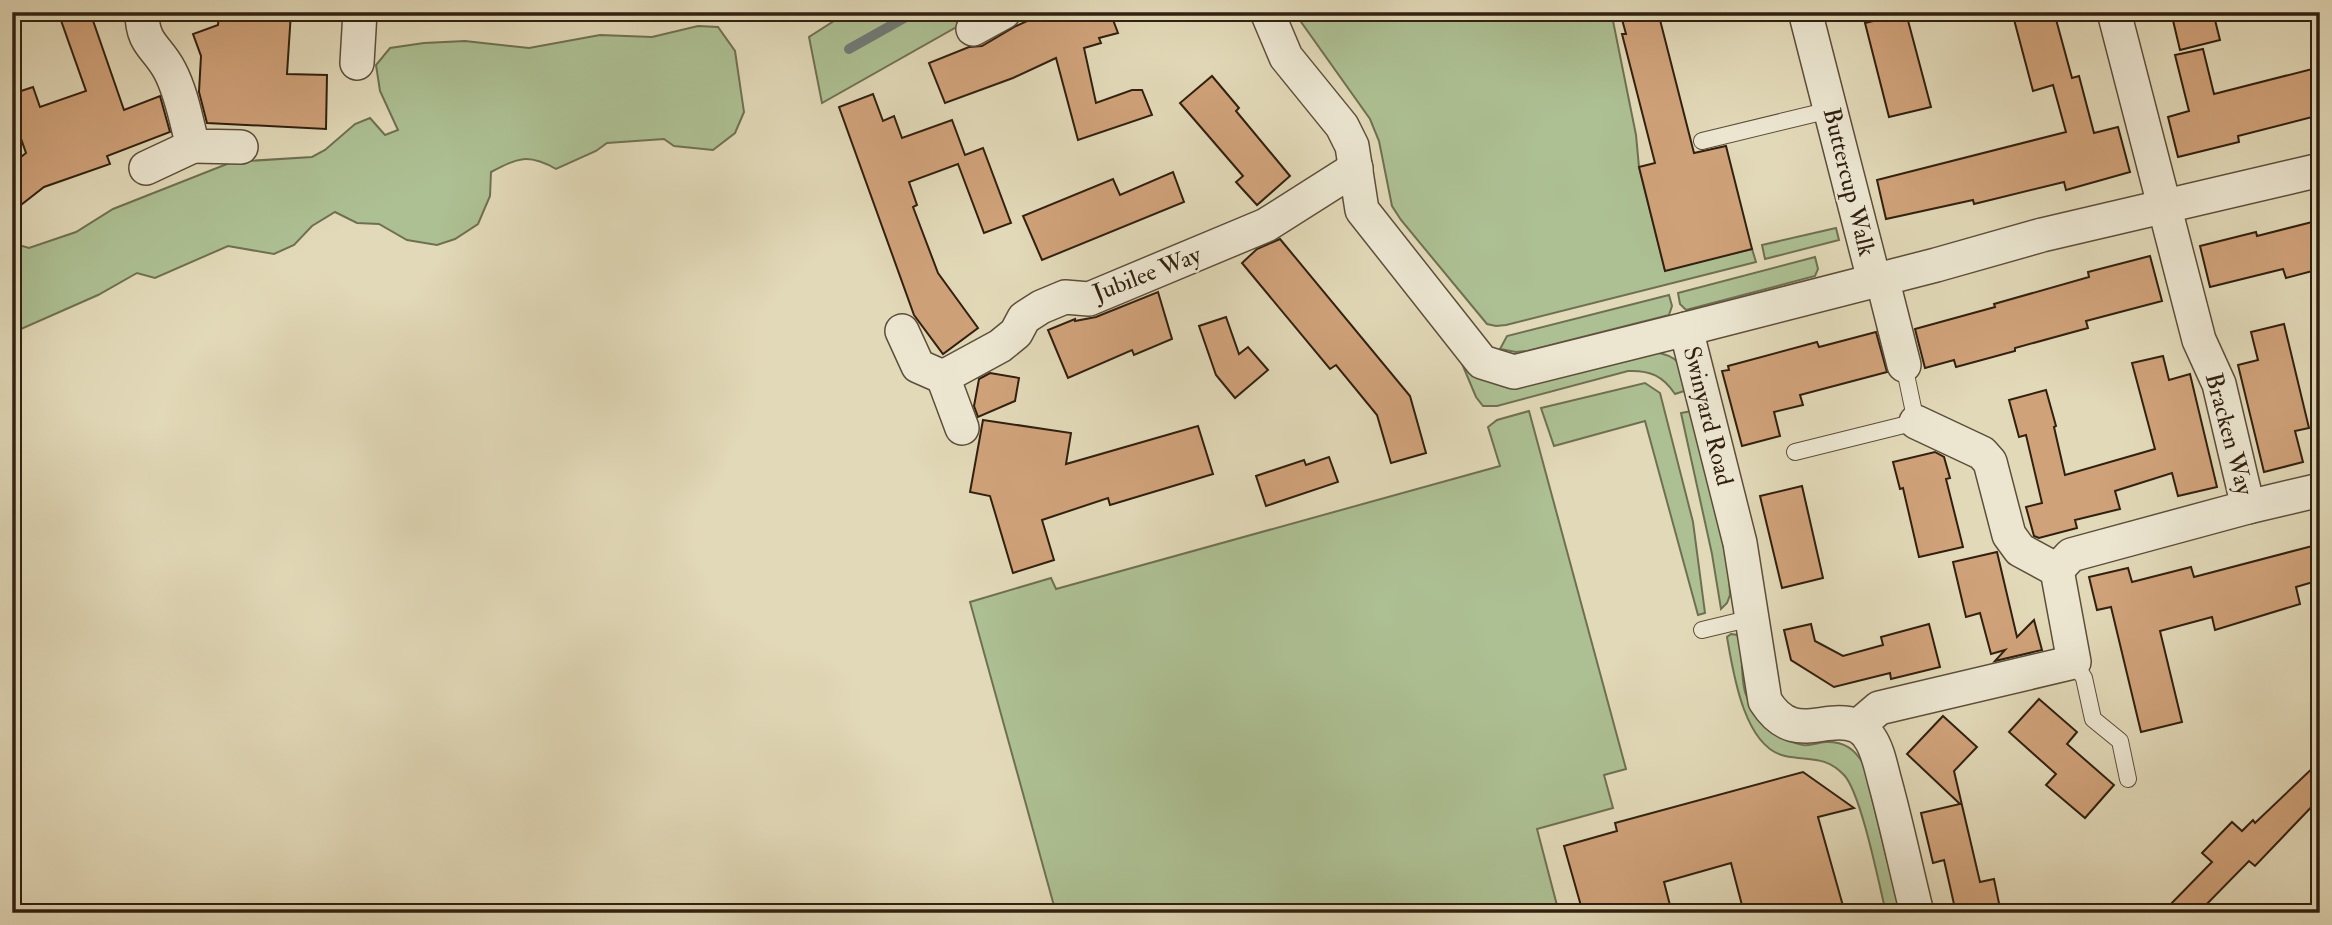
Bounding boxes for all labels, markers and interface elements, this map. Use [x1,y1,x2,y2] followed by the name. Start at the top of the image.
[1816,105,1883,260] street label: Buttercup Walk
[1088,239,1206,309] street label: Jubilee Way
[1676,343,1740,489] street label: Swinyard Road
[2198,370,2260,499] street label: Bracken Way

